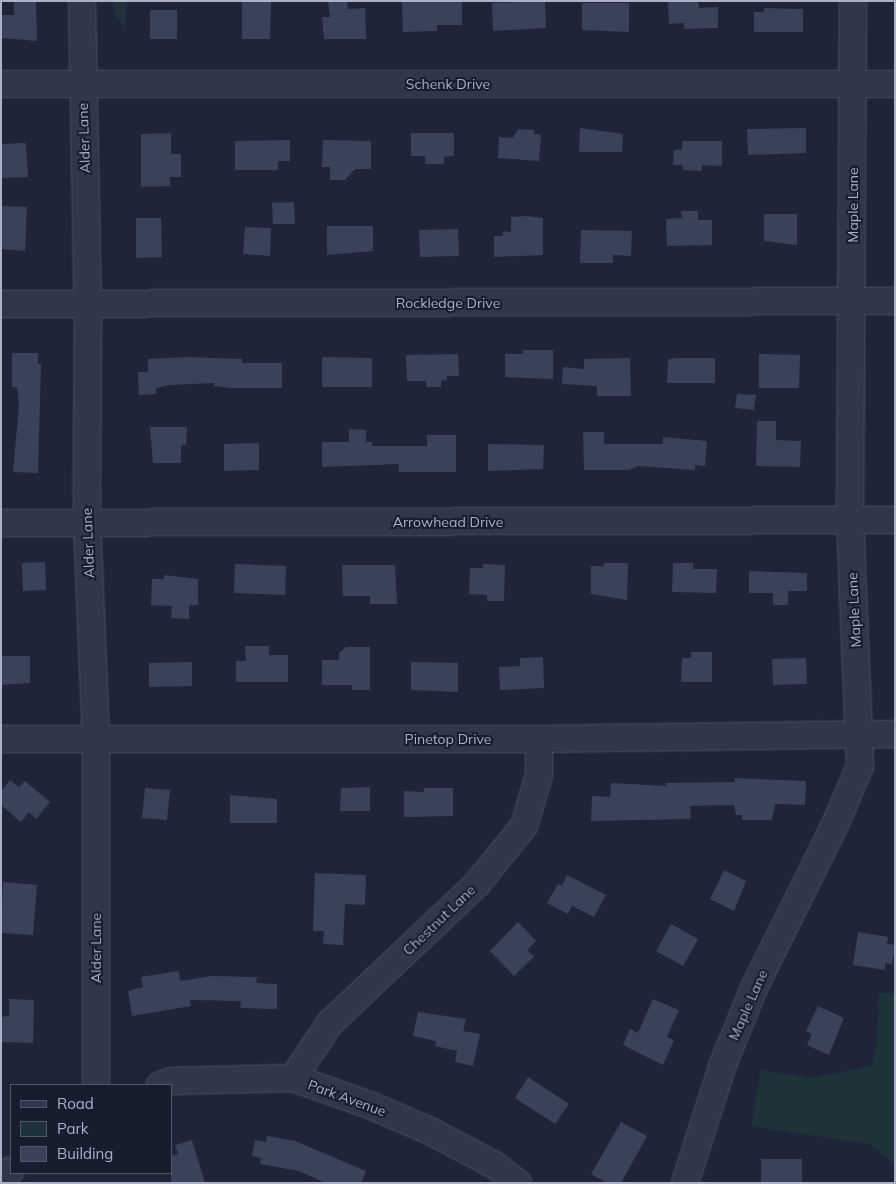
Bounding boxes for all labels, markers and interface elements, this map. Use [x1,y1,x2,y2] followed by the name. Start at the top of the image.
[406,76,490,92] street label: Schenk Drive
[74,103,94,173] street label: Alder Lane
[845,167,861,243] street label: Maple Lane
[396,295,500,311] street label: Rockledge Drive
[78,508,98,578] street label: Alder Lane
[393,514,503,530] street label: Arrowhead Drive
[844,572,864,648] street label: Maple Lane
[405,731,491,747] street label: Pinetop Drive
[399,881,479,959] street label: Chestnut Lane
[88,913,104,983] street label: Alder Lane
[725,967,771,1043] street label: Maple Lane
[306,1076,388,1120] street label: Park Avenue
[10,1084,172,1174] legend
[57,1094,94,1113] text: Road
[57,1119,89,1138] text: Park
[57,1144,113,1163] text: Building

